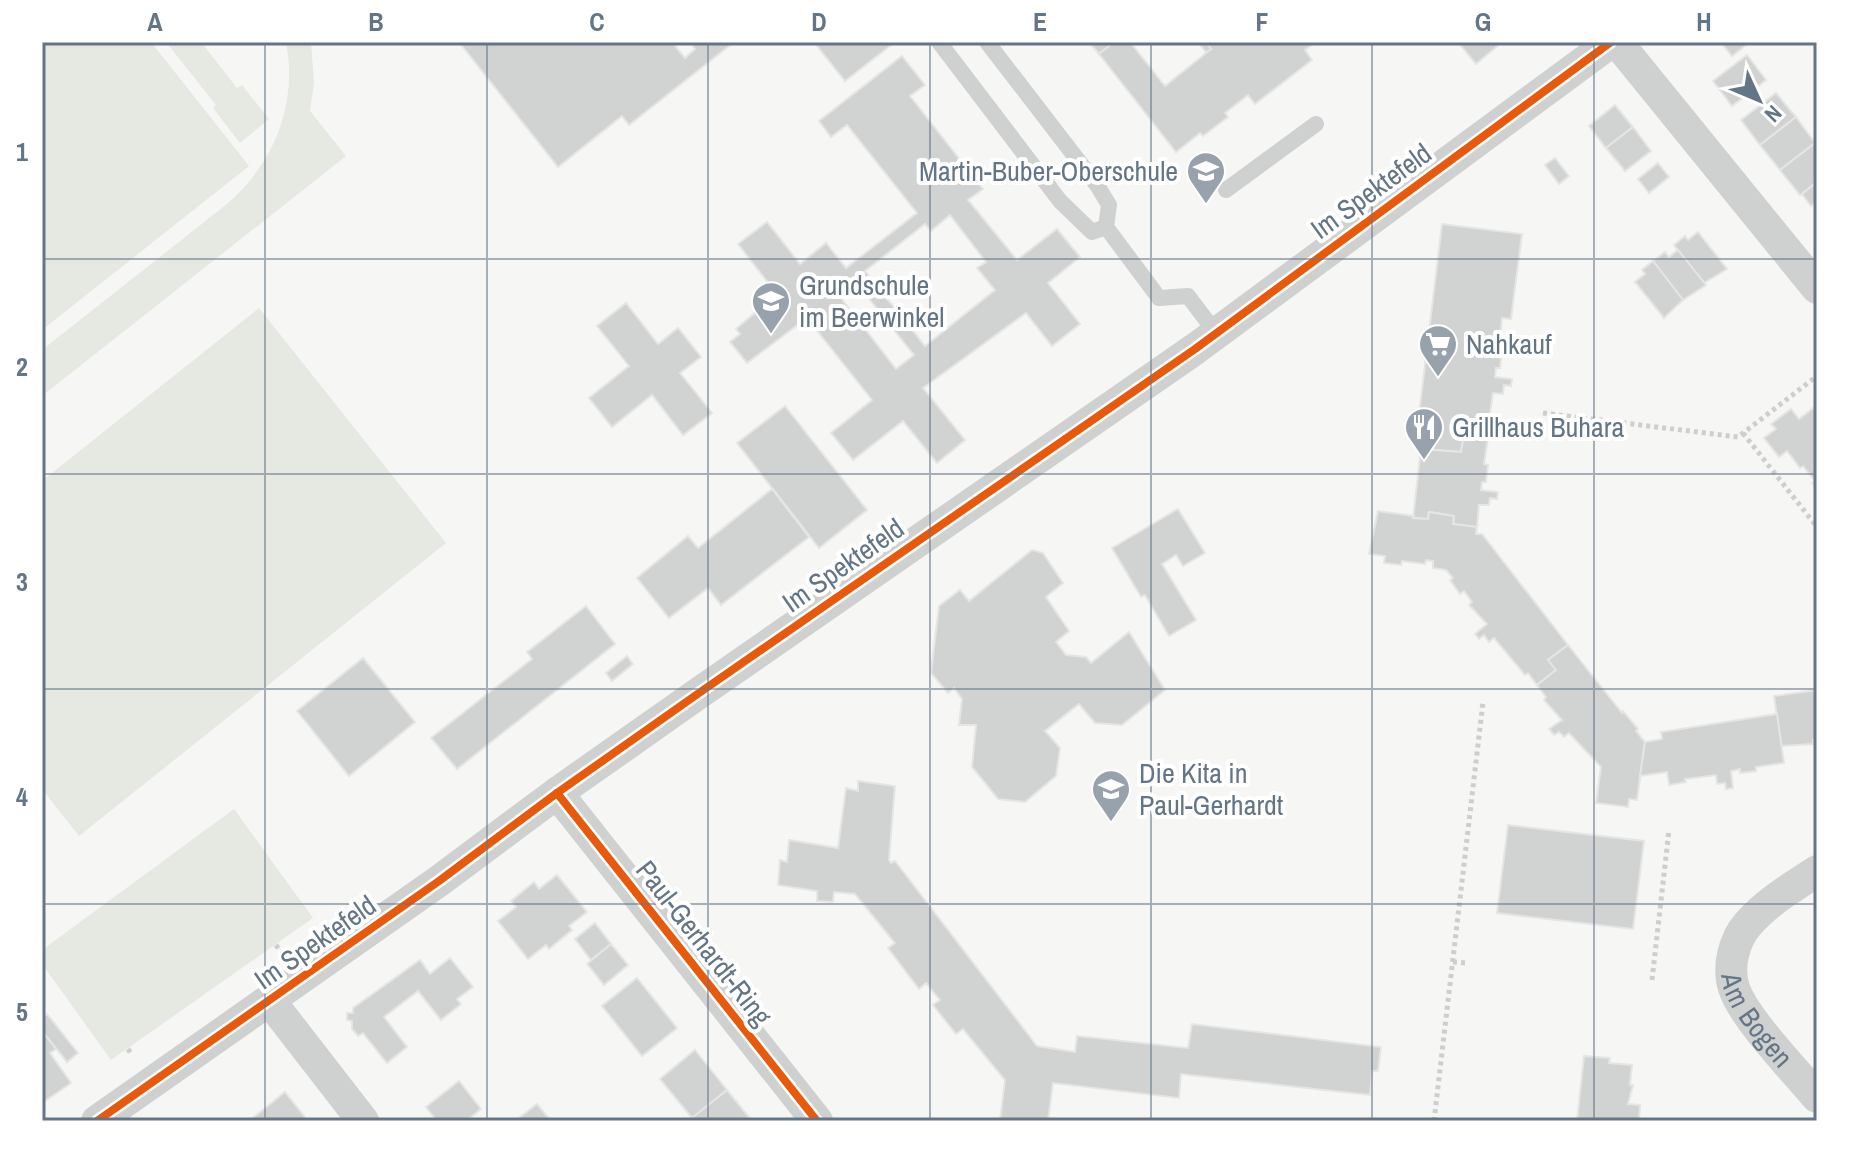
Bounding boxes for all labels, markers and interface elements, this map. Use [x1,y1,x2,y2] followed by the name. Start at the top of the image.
[147,4,163,39] text: A
[368,4,384,39] text: B
[589,4,605,39] text: C
[811,4,827,39] text: D
[1033,4,1047,39] text: E
[1255,4,1269,39] text: F
[1475,4,1491,39] text: G
[1696,4,1712,39] text: H
[1719,60,1799,140] north arrow
[1758,99,1789,129] text: N
[16,134,28,169] text: 1
[1303,134,1439,248] street label: Im Spektefeld
[1185,150,1227,205] school or university icon: Martin-Buber-Oberschule
[919,152,1178,190] place label: Martin-Buber-Oberschule
[799,266,944,336] place label: Grundschule im Beerwinkel
[750,280,792,335] school or university icon: Grundschule im Beerwinkel
[1417,323,1459,378] supermarket icon: Nahkauf
[1466,325,1552,363] place label: Nahkauf
[16,349,28,384] text: 2
[1403,406,1445,461] restaurant icon: Grillhaus Buhara
[1452,408,1625,446] place label: Grillhaus Buhara
[775,509,911,621] street label: Im Spektefeld
[16,564,28,599] text: 3
[1139,754,1283,824] place label: Die Kita in Paul-Gerhardt
[1090,768,1132,823] school or university icon: Die Kita in Paul-Gerhardt
[16,779,28,814] text: 4
[627,852,781,1034] street label: Paul-Gerhardt-Ring
[247,886,383,998] street label: Im Spektefeld
[1712,969,1801,1075] street label: Am Bogen
[16,994,28,1029] text: 5

